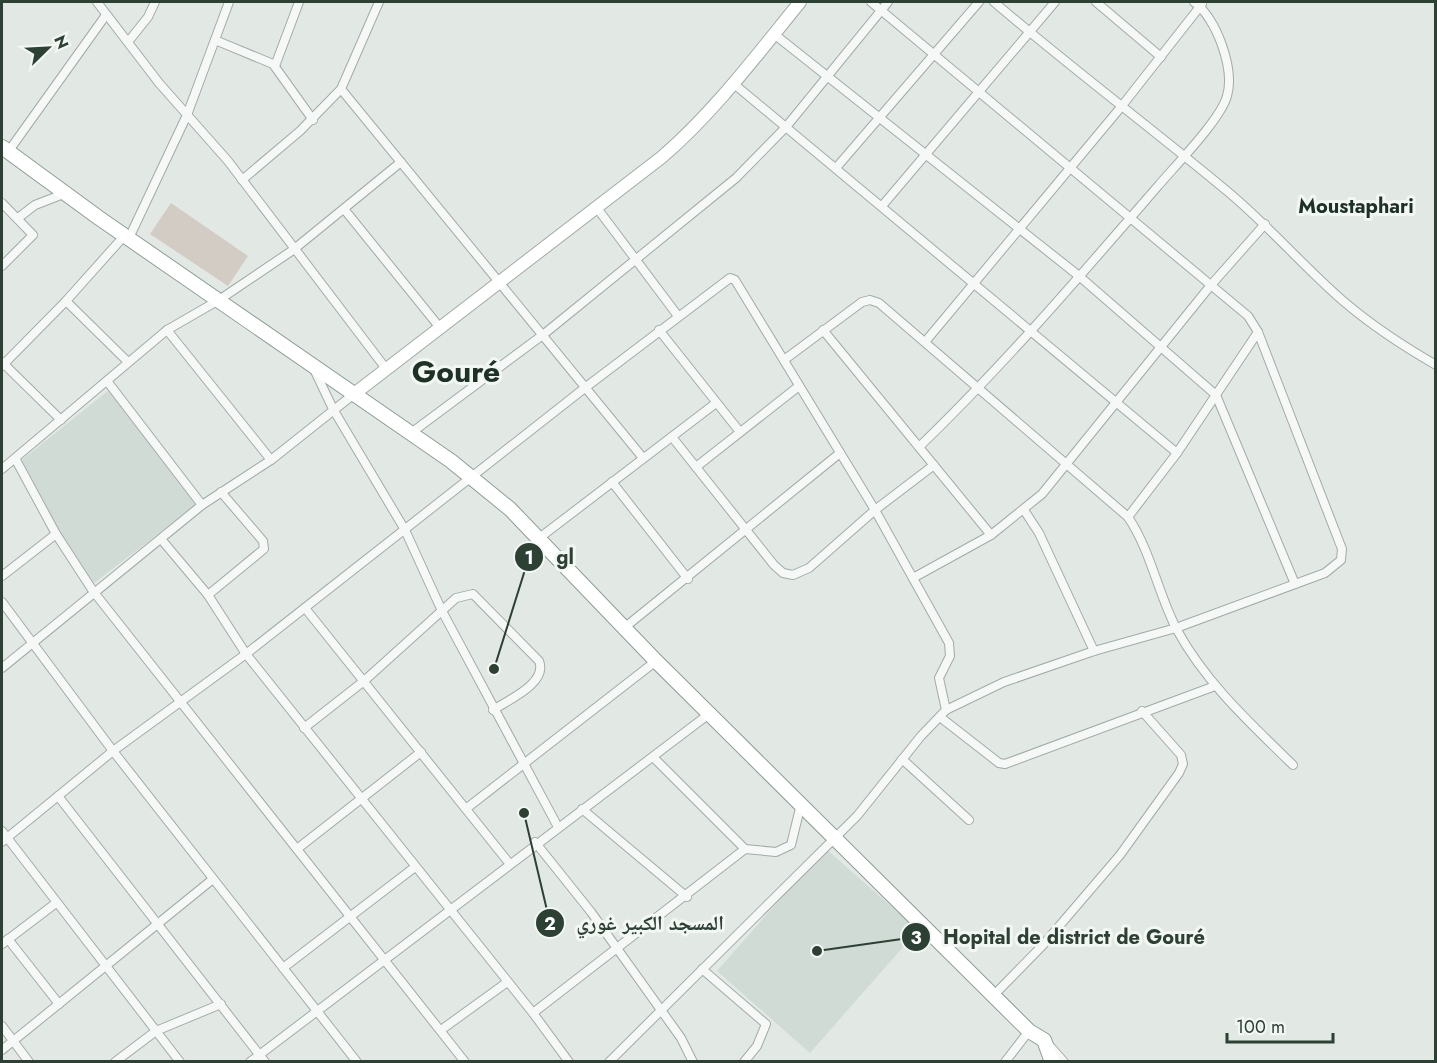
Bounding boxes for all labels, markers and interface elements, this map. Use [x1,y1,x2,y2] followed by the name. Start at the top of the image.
[18,18,78,78] north arrow
[48,32,74,53] text: N
[1298,192,1414,221] district label: Moustaphari
[412,350,500,393] district label: Gouré
[514,538,586,576] callout: gl
[556,543,574,572] text: gl
[524,545,534,571] text: 1
[535,904,736,942] callout: المسجد الكبير غوري
[576,909,724,939] text: المسجد الكبير غوري
[544,911,556,937] text: 2
[901,918,1217,956] callout: Hopital de district de Gouré
[943,923,1205,952] text: Hopital de district de Gouré
[910,925,922,951] text: 3
[1227,1006,1334,1044] scale bar
[1236,1014,1285,1040] text: 100 m

